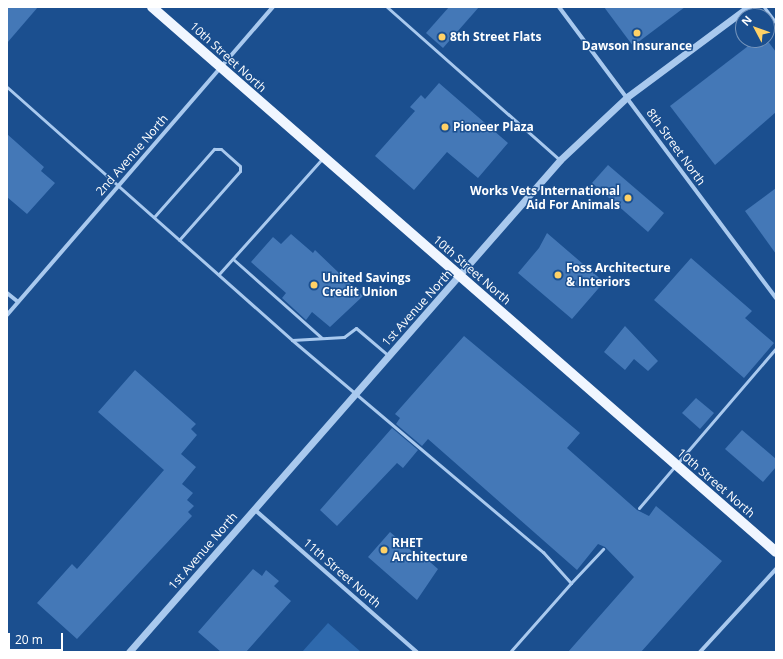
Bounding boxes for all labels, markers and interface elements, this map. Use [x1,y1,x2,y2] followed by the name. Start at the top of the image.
[735,8,775,48] north arrow
[738,12,755,29] text: N
[187,19,269,95] street label: 10th Street North
[632,28,642,38] marker: Dawson Insurance
[450,30,542,44] place label: 8th Street Flats
[437,32,447,42] marker: 8th Street Flats
[582,39,692,53] place label: Dawson Insurance
[643,106,709,188] street label: 8th Street North
[93,112,171,198] street label: 2nd Avenue North
[453,120,534,134] place label: Pioneer Plaza
[440,122,450,132] marker: Pioneer Plaza
[470,184,620,212] place label: Works Vets International Aid For Animals
[623,193,633,203] marker: Works Vets International Aid For Animals
[430,232,514,308] street label: 10th Street North
[566,261,671,289] place label: Foss Architecture & Interiors
[379,267,455,349] street label: 1st Avenue North
[553,270,563,280] marker: Foss Architecture & Interiors
[322,271,411,299] place label: United Savings Credit Union
[309,280,319,290] marker: United Savings Credit Union
[674,445,758,521] street label: 10th Street North
[166,509,240,593] street label: 1st Avenue North
[300,535,384,611] street label: 11th Street North
[392,536,468,564] place label: RHET Architecture
[379,545,389,555] marker: RHET Architecture
[10,625,65,651] scale bar
[15,631,43,648] text: 20 m

